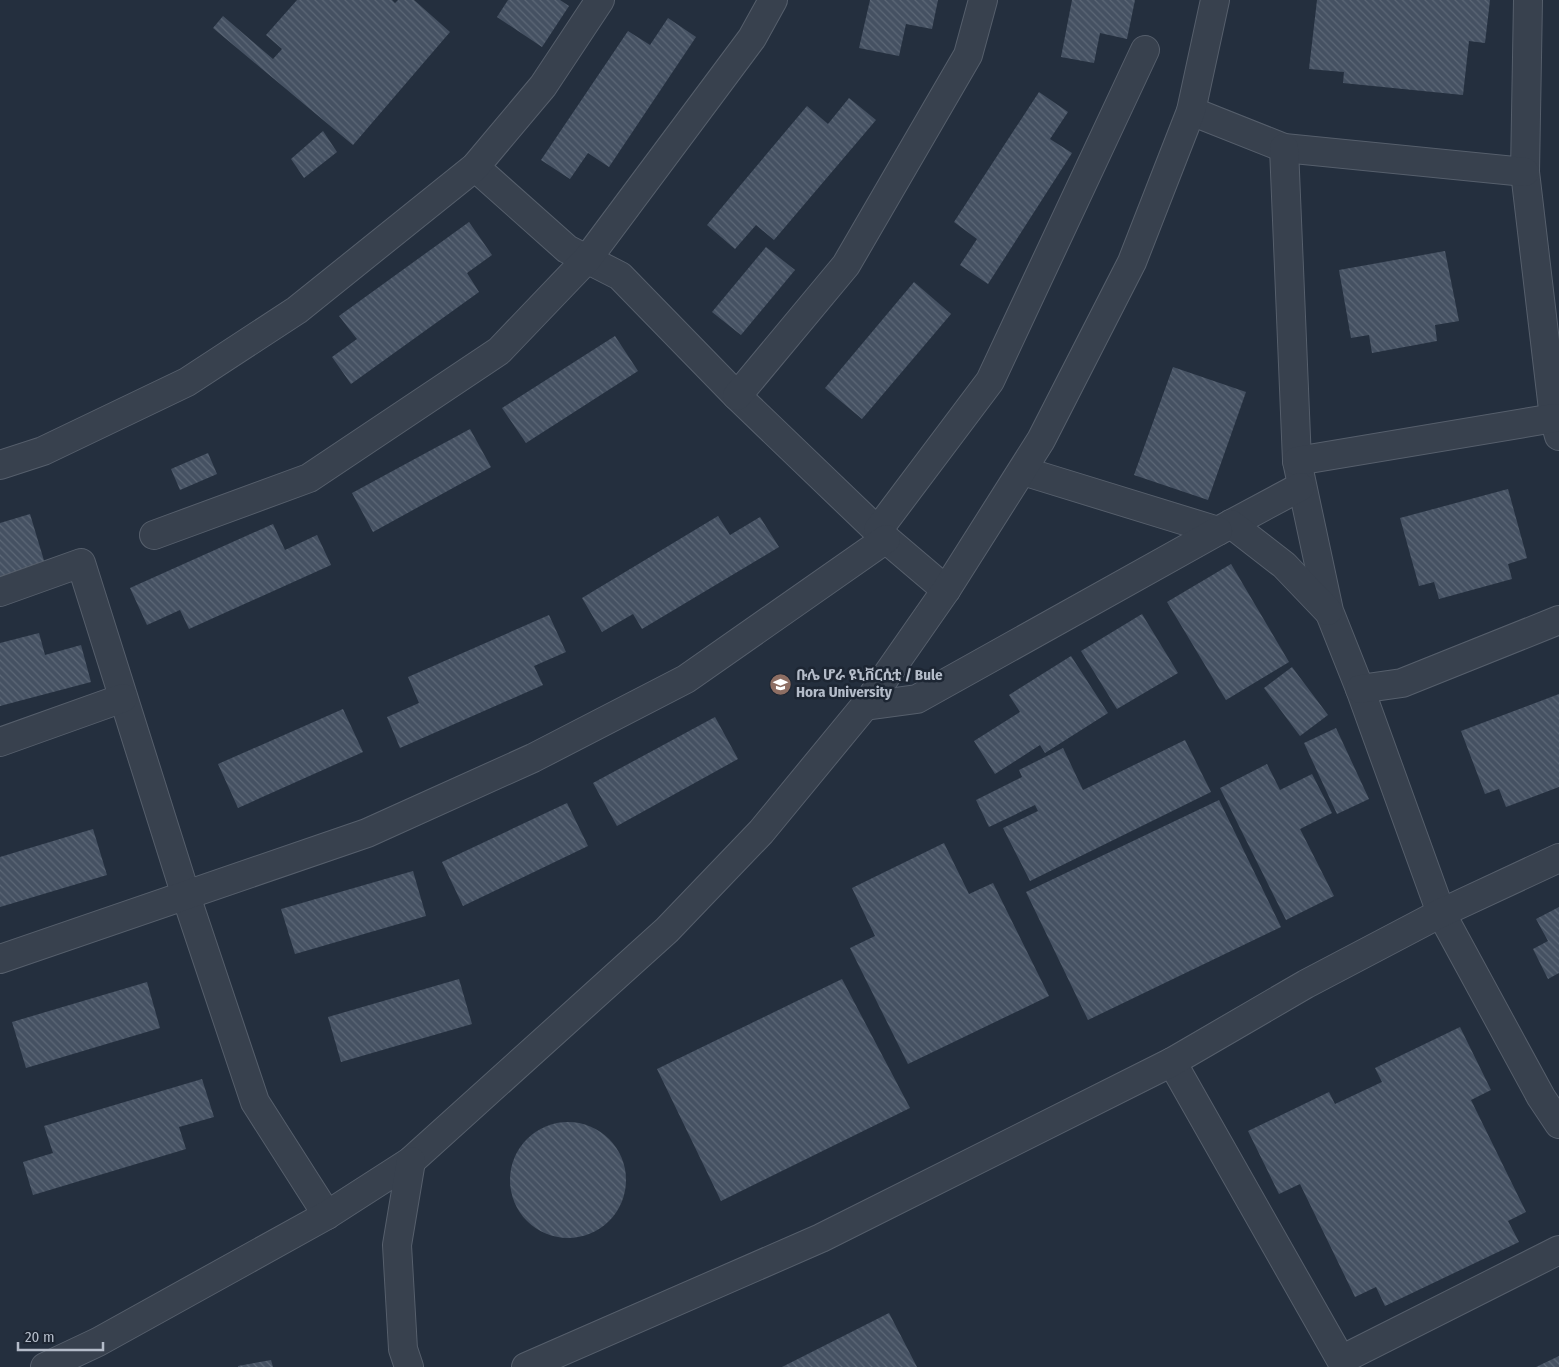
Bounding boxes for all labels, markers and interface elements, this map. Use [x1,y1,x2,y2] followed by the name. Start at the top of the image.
[796,666,943,701] place label: ቡሌ ሆራ ዩኒቨርሲቲ / Bule Hora University
[768,672,792,696] school or university icon: ቡሌ ሆራ ዩኒቨርሲቲ / Bule Hora University
[18,1320,102,1352] scale bar
[25,1328,55,1346] text: 20 m

